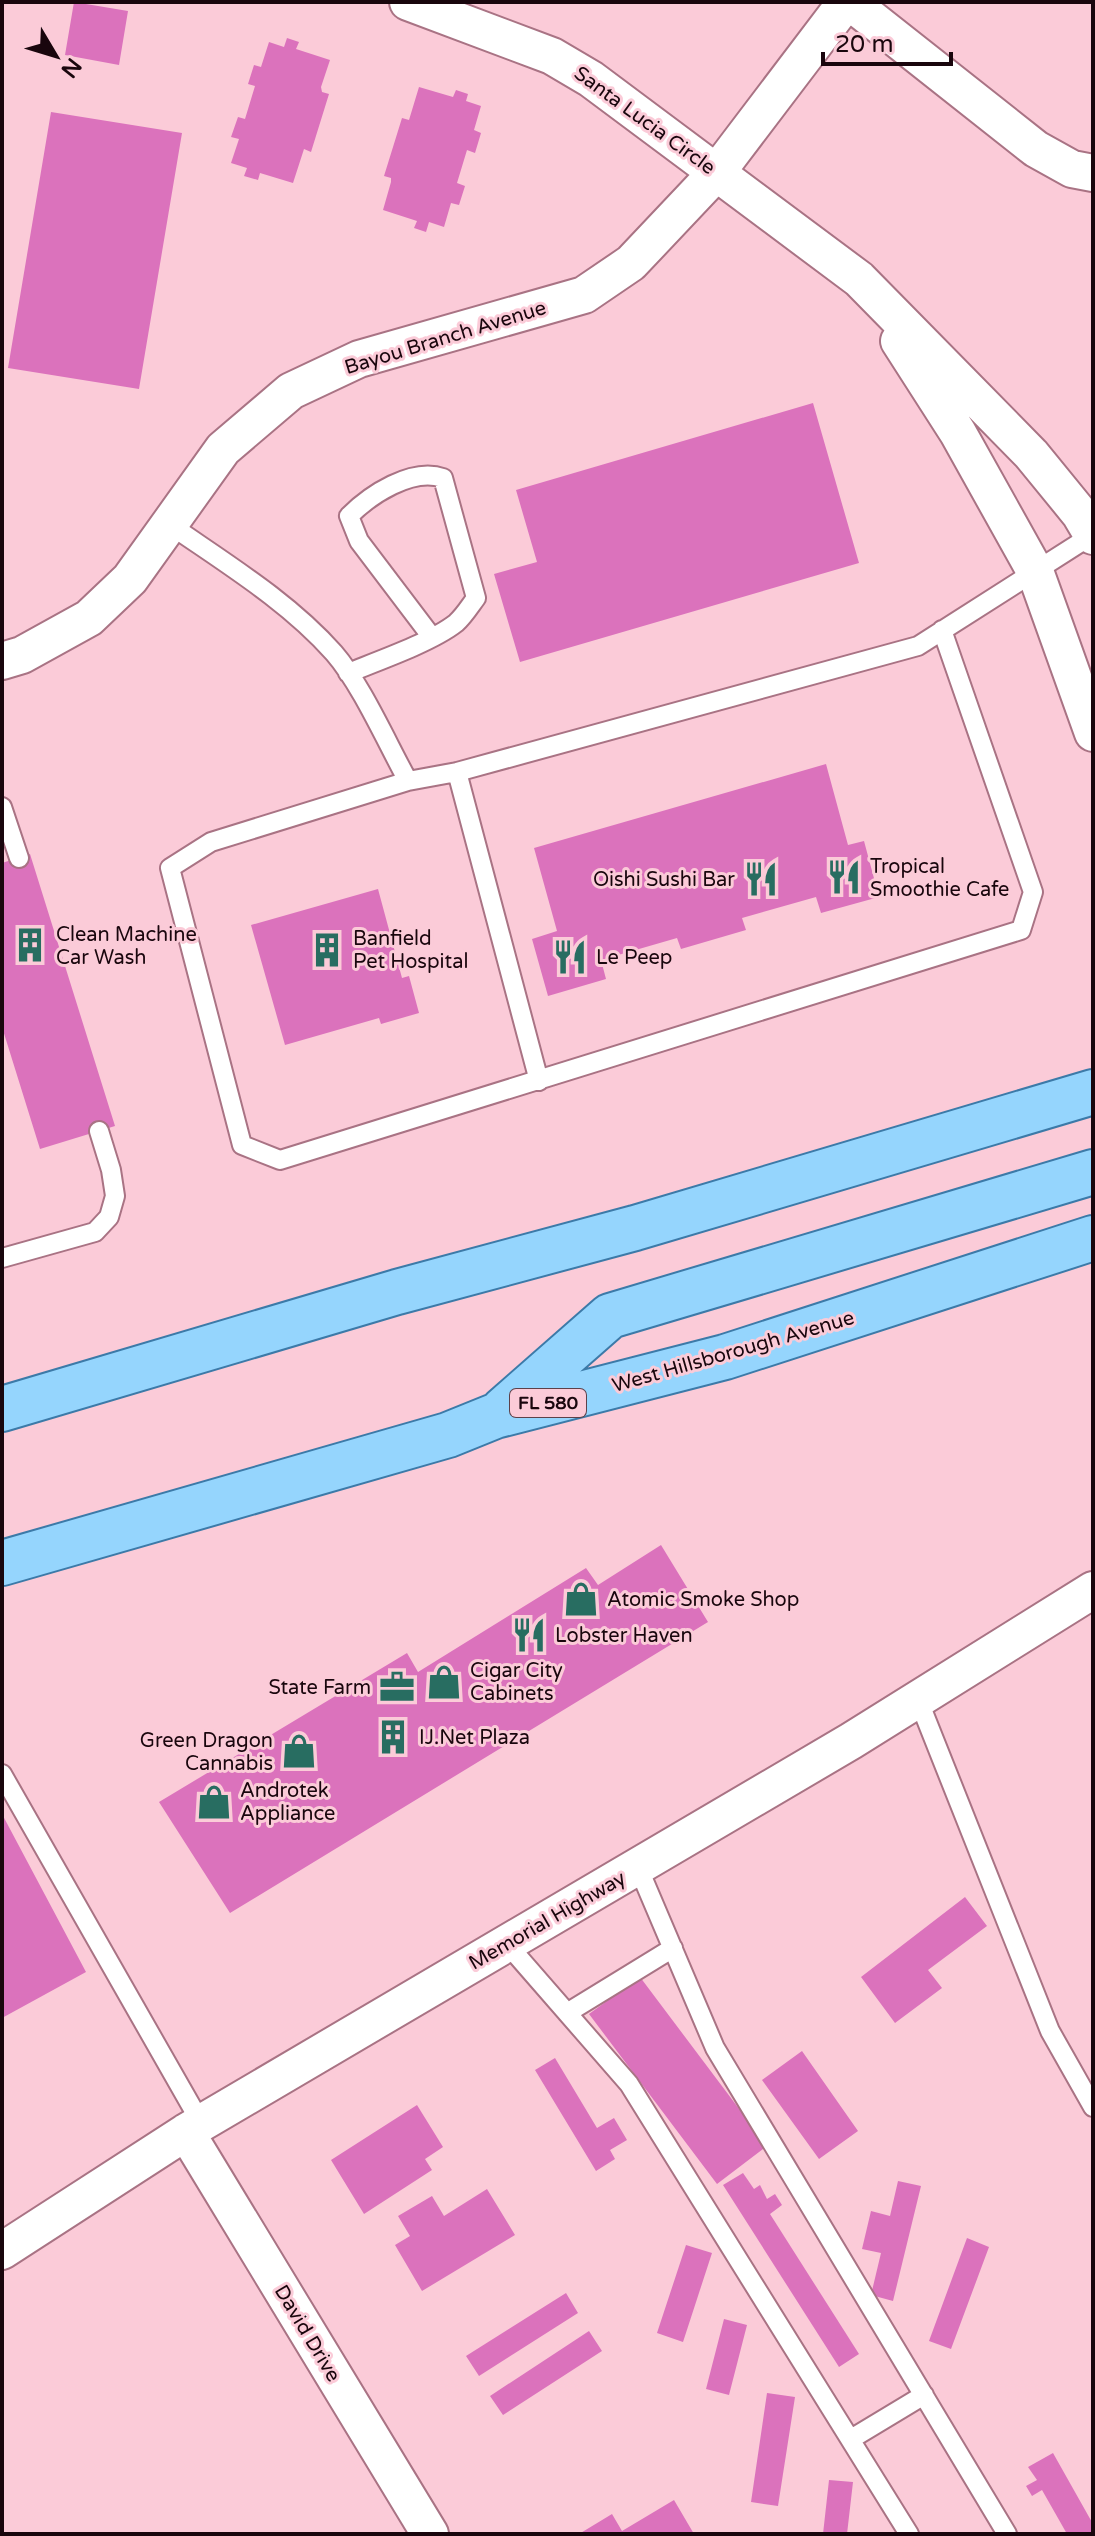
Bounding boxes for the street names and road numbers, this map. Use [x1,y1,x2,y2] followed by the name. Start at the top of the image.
[569,62,720,180] street label: Santa Lucia Circle
[342,296,549,380] street label: Bayou Branch Avenue
[610,1306,857,1398] street label: West Hillsborough Avenue
[510,1389,586,1417] road number: FL 580
[465,1866,630,1976] street label: Memorial Highway
[269,2281,345,2386] street label: David Drive

